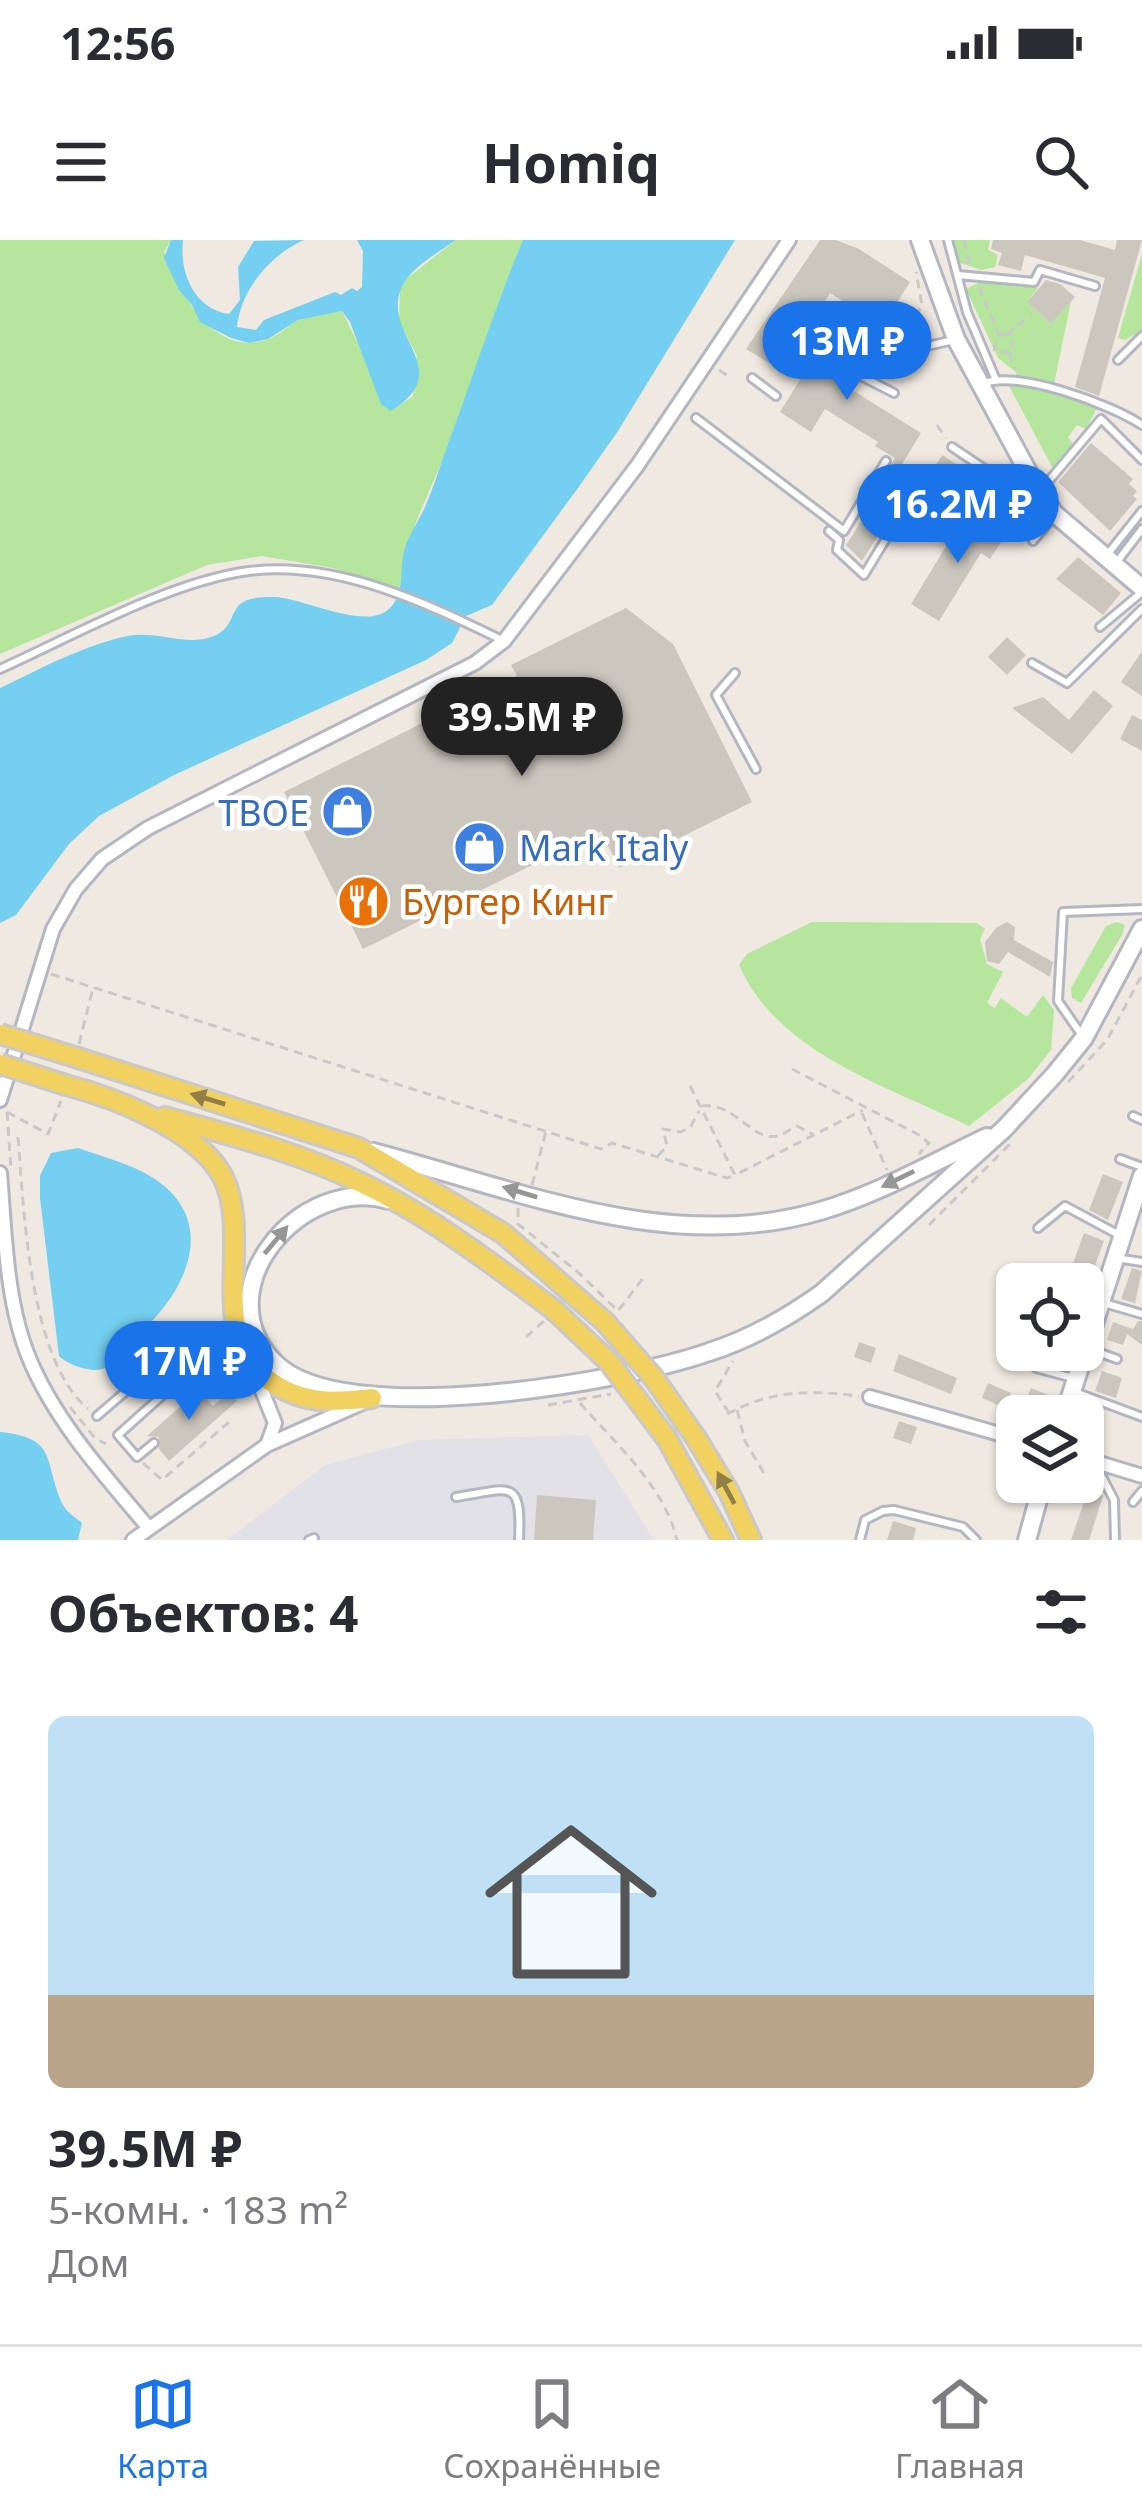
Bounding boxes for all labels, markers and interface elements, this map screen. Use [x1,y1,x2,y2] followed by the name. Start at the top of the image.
[60,12,176,73] text: 12:56
[482,125,660,199] text: Homiq
[48,129,114,195] icon: menu
[1028,129,1094,195] icon: search
[763,301,931,403] pin: 13M ₽
[790,313,904,366] text: 13M ₽
[847,464,1069,566] pin: 16.2M ₽
[884,476,1032,529] text: 16.2M ₽
[411,677,633,779] pin: 39.5M ₽
[448,689,596,742] text: 39.5M ₽
[320,784,376,840] shop icon: ТВОЕ
[218,788,309,837] place label: ТВОЕ
[452,819,508,875] shop icon: Mark Italy
[519,823,689,872] place label: Mark Italy
[335,873,391,929] restaurant icon: Бургер Кинг
[402,877,613,926] place label: Бургер Кинг
[189,1089,226,1107] one-way arrow
[880,1169,915,1189] one-way arrow
[501,1182,538,1200] one-way arrow
[263,1225,289,1255] one-way arrow
[996,1263,1104,1503] map controls
[996,1263,1104,1371] button: locate
[105,1321,273,1423] pin: 17M ₽
[132,1333,246,1386] text: 17M ₽
[996,1395,1104,1503] button: layers
[716,1470,737,1505] one-way arrow
[48,1577,358,1647] text: Объектов: 4
[1028,1579,1094,1645] icon: filters
[463,1794,679,2010] icon: home
[48,2112,242,2182] text: 39.5M ₽
[48,2182,348,2235] text: 5-комн. · 183 m²
[48,2235,130,2288] text: Дом
[117,2371,209,2488] tab: Карта
[443,2371,661,2488] tab: Сохранённые
[895,2371,1025,2488] tab: Главная

